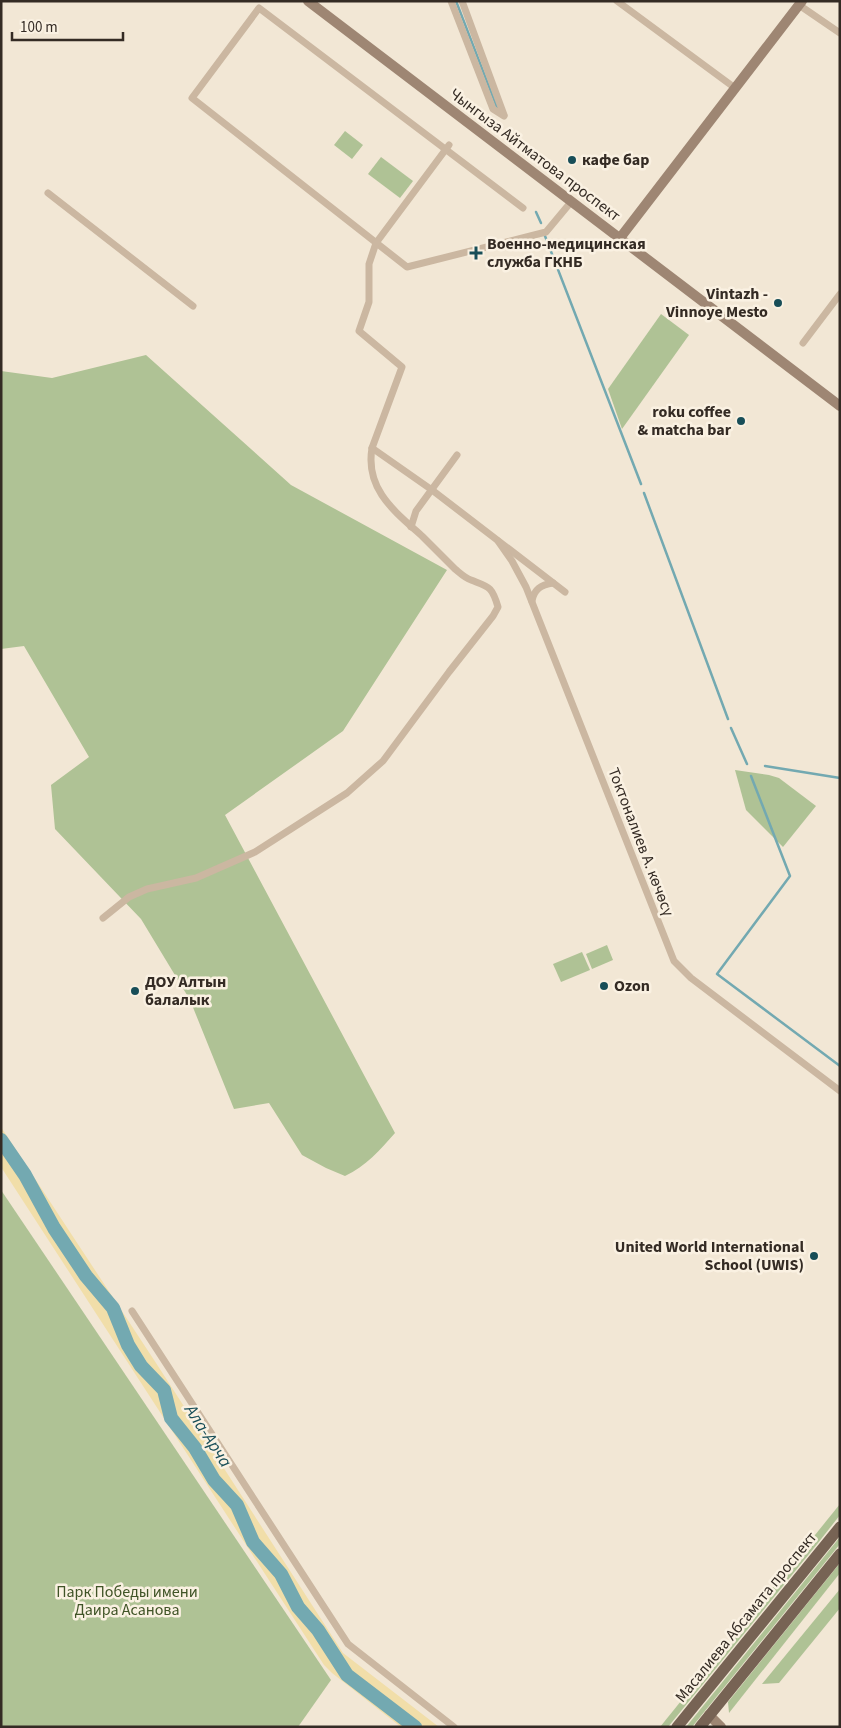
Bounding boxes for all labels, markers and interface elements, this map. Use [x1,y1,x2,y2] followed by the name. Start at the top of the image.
[12,10,124,42] scale bar
[20,17,58,38] text: 100 m
[445,83,625,227] street label: Чынгыза Айтматова проспект
[582,149,649,171] place label: кафе бар
[566,154,578,166] marker: кафе бар
[487,233,646,273] place label: Военно-медицинская служба ГКНБ
[469,246,483,260] marker: Военно-медицинская служба ГКНБ
[665,283,768,323] place label: Vintazh - Vinnoye Mesto
[772,297,784,309] marker: Vintazh - Vinnoye Mesto
[637,401,732,441] place label: roku coffee & matcha bar
[735,415,747,427] marker: roku coffee & matcha bar
[603,765,680,920] street label: Токтоналиев А. көчөсү
[145,971,226,1011] place label: ДОУ Алтын балалык
[614,975,650,997] place label: Ozon
[598,980,610,992] marker: Ozon
[129,985,141,997] marker: ДОУ Алтын балалык
[615,1236,804,1276] place label: United World International School (UWIS)
[808,1250,820,1262] marker: United World International School (UWIS)
[178,1399,238,1473] water label: Ала-Арча
[670,1527,822,1707] street label: Масалиева Абсамата проспект
[56,1581,198,1621] park label: Парк Победы имени Даира Асанова

